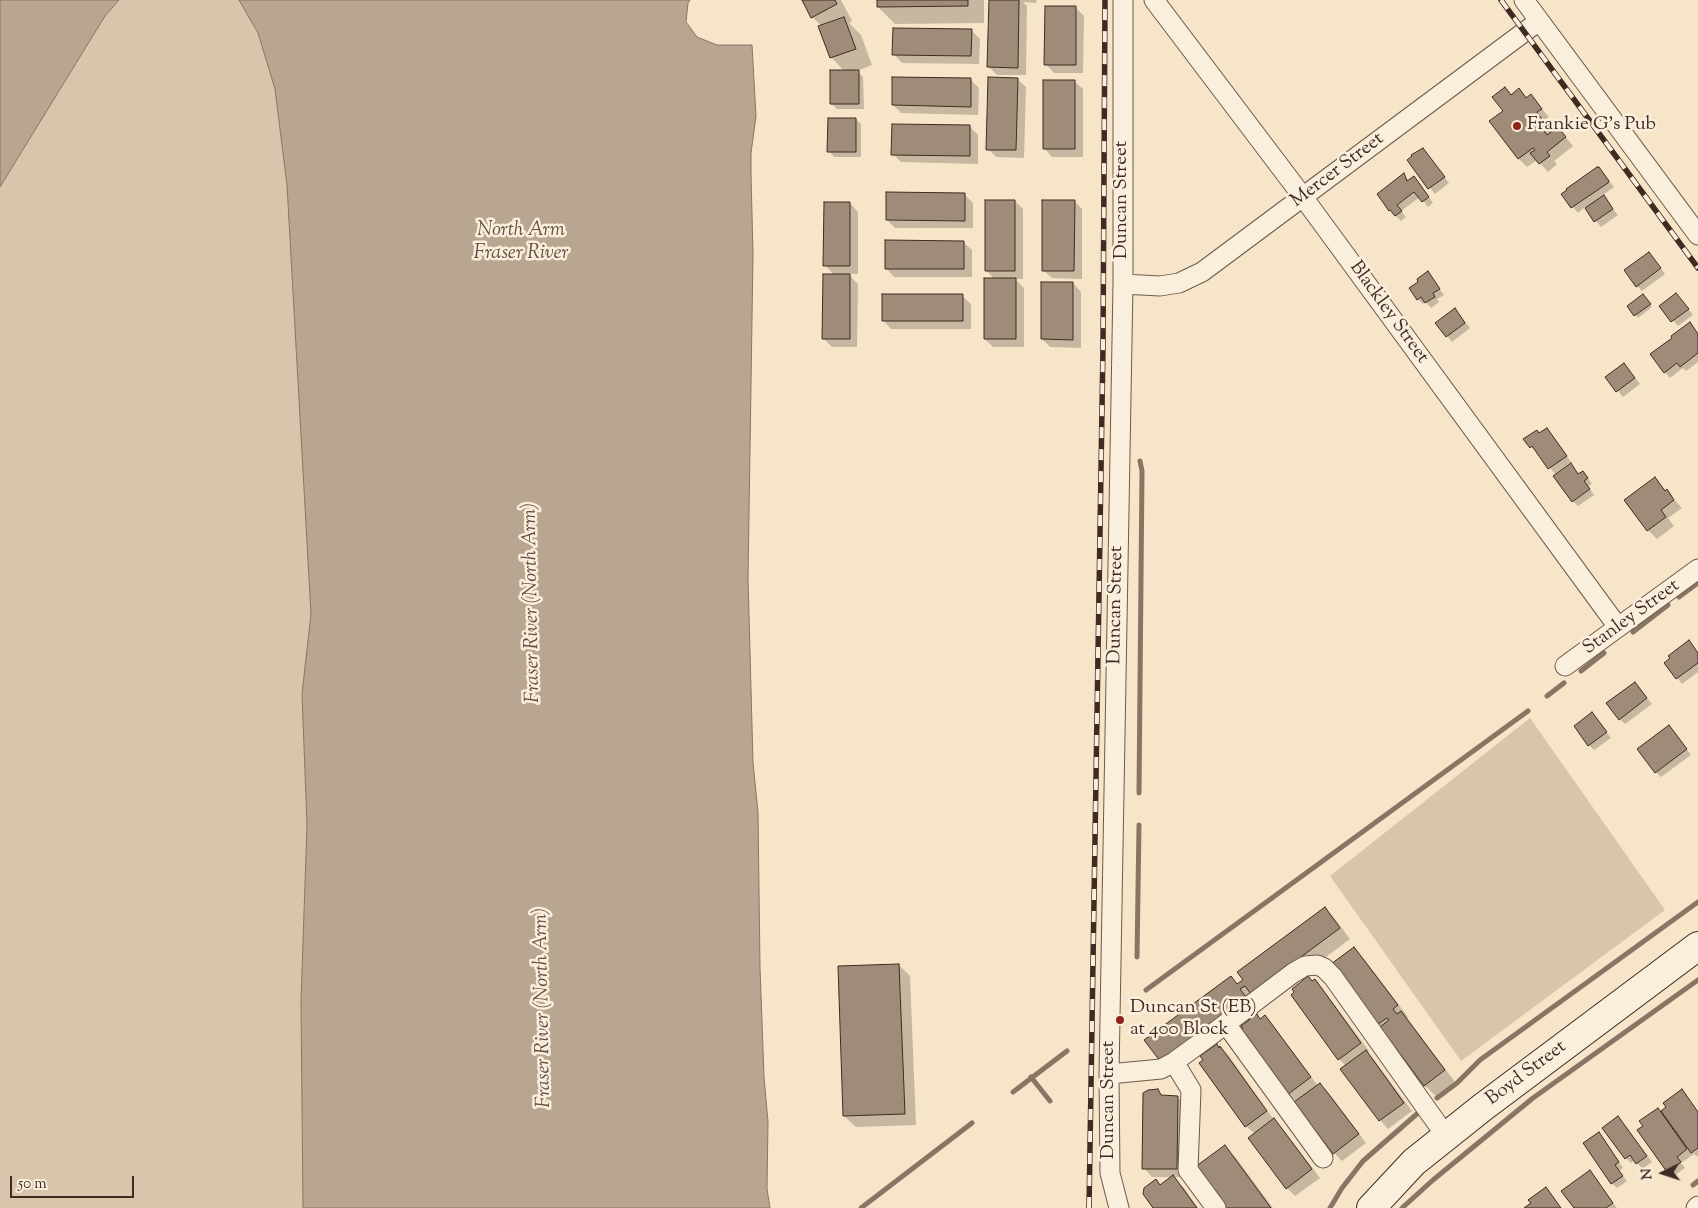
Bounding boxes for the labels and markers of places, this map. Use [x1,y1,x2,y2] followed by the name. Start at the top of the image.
[1527,115,1656,137] place label: Frankie G's Pub
[1511,120,1523,132] marker: Frankie G's Pub
[1130,998,1257,1042] place label: Duncan St (EB) at 400 Block
[1114,1014,1126,1026] marker: Duncan St (EB) at 400 Block

